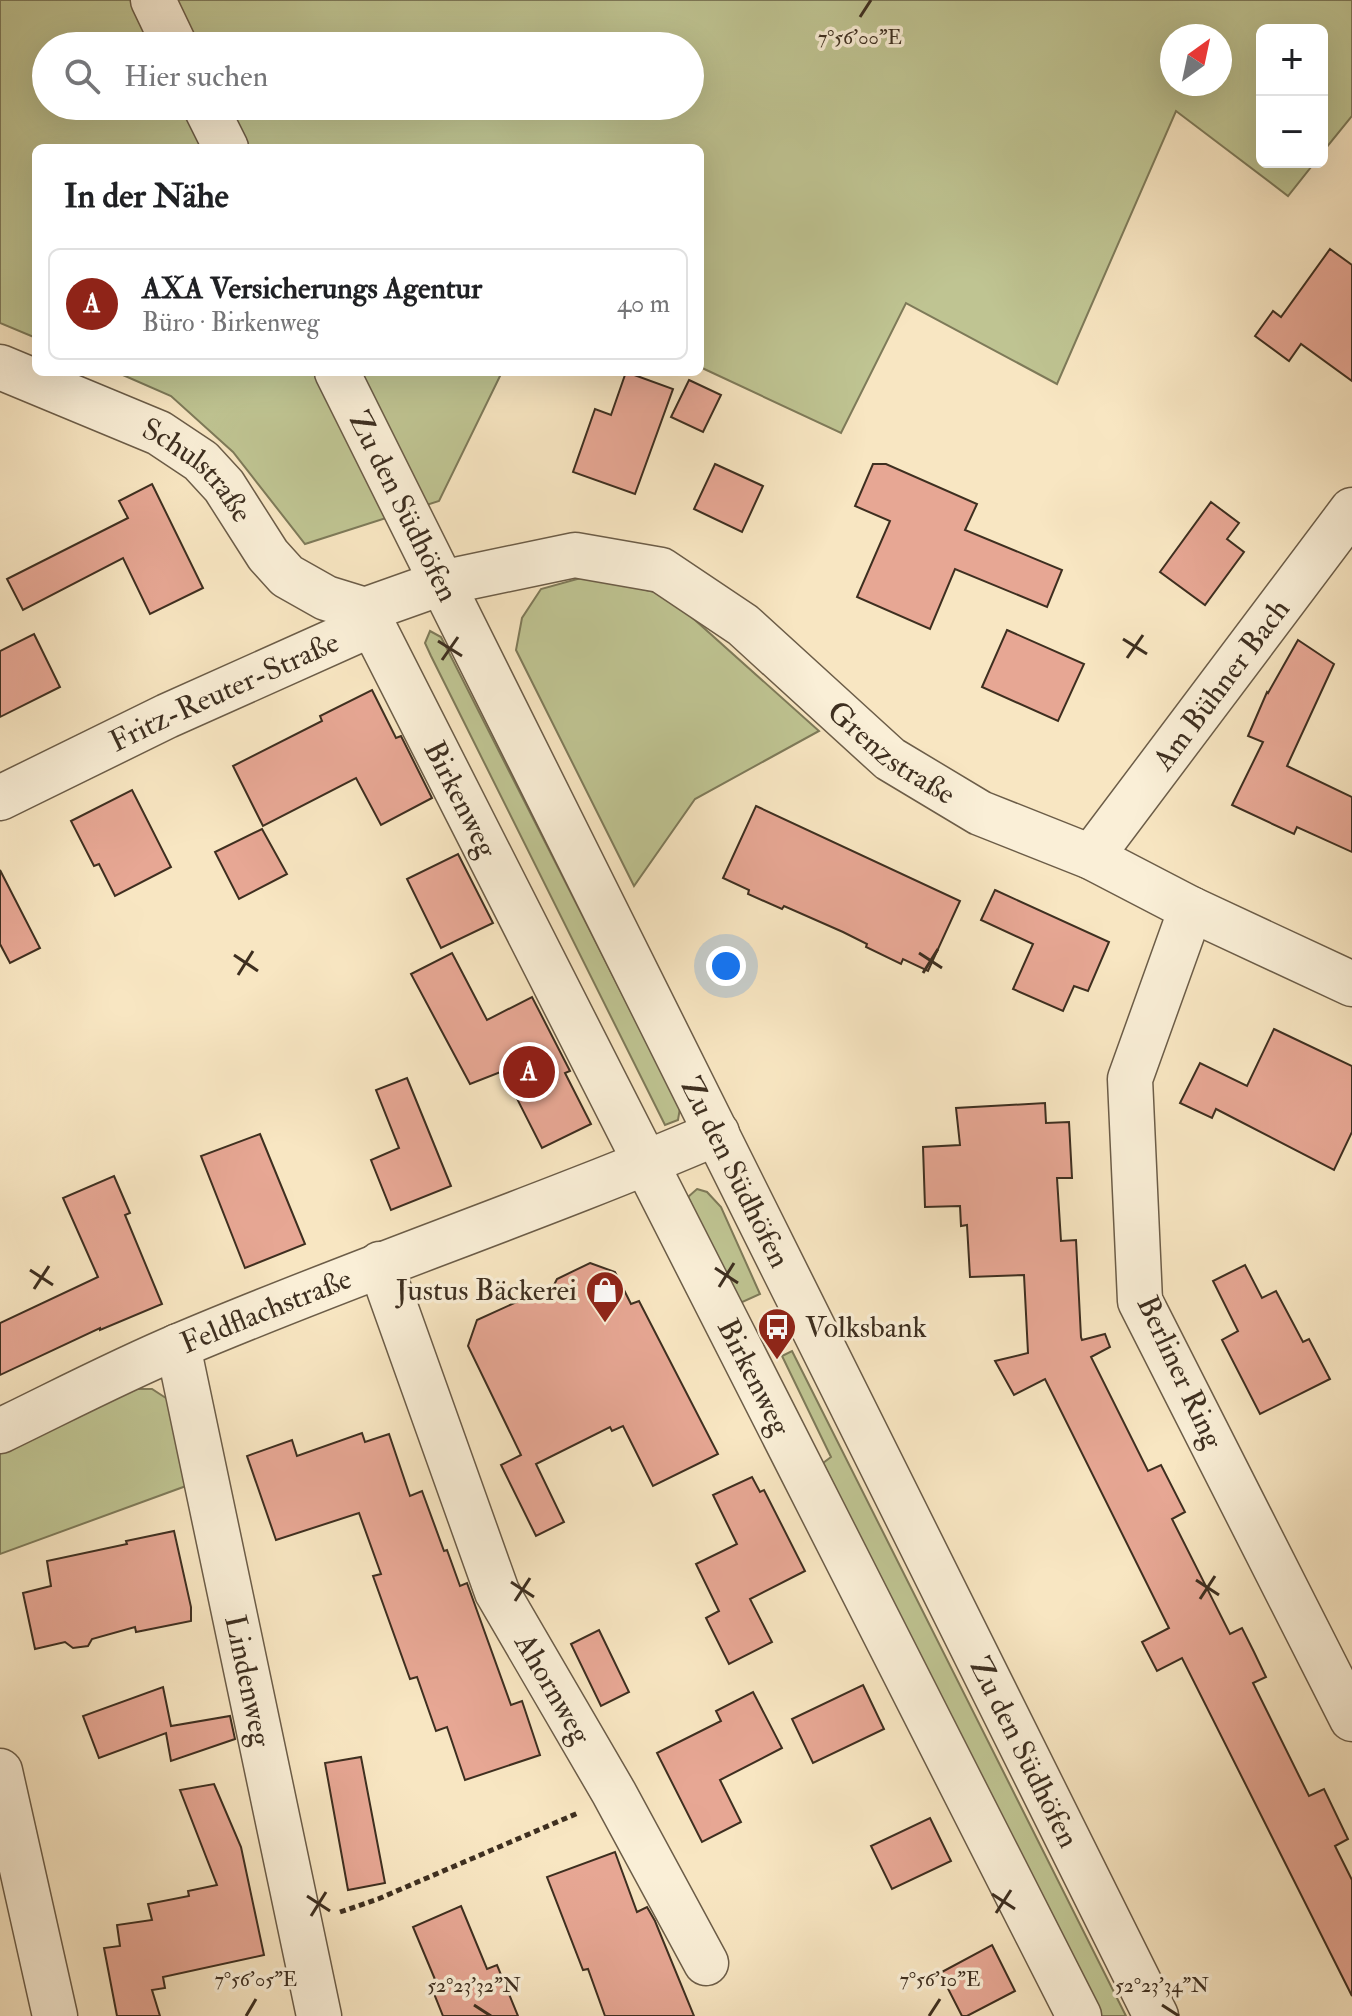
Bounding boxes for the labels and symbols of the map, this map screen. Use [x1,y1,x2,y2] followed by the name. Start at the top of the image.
[1160,24,1232,96] north arrow
[818,25,902,50] text: 7°56'00"E
[341,405,467,608] street label: Zu den Südhöfen
[137,410,261,529] street label: Schulstraße
[1144,591,1297,778] street label: Am Bühner Bach
[103,623,344,760] street label: Fritz-Reuter-Straße
[820,693,962,812] street label: Grenzstraße
[416,735,507,865] street label: Birkenweg
[706,946,746,986] your location
[503,1042,555,1102] pin: A
[673,1071,799,1274] street label: Zu den Südhöfen
[175,1260,357,1362] street label: Feldflachstraße
[584,1269,626,1324] shop icon: Justus Bäckerei
[395,1272,577,1309] place label: Justus Bäckerei
[1129,1290,1232,1455] street label: Berliner Ring
[756,1306,798,1361] bus stop icon: Volksbank
[805,1309,927,1346] place label: Volksbank
[709,1312,800,1442] street label: Birkenweg
[217,1612,281,1751] street label: Lindenweg
[506,1626,600,1751] street label: Ahornweg
[962,1651,1088,1854] street label: Zu den Südhöfen
[215,1967,297,1992] text: 7°56'05"E
[900,1967,980,1992] text: 7°56'10"E
[427,1973,521,1998] text: 52°23'32"N
[1115,1973,1209,1998] text: 52°23'34"N

